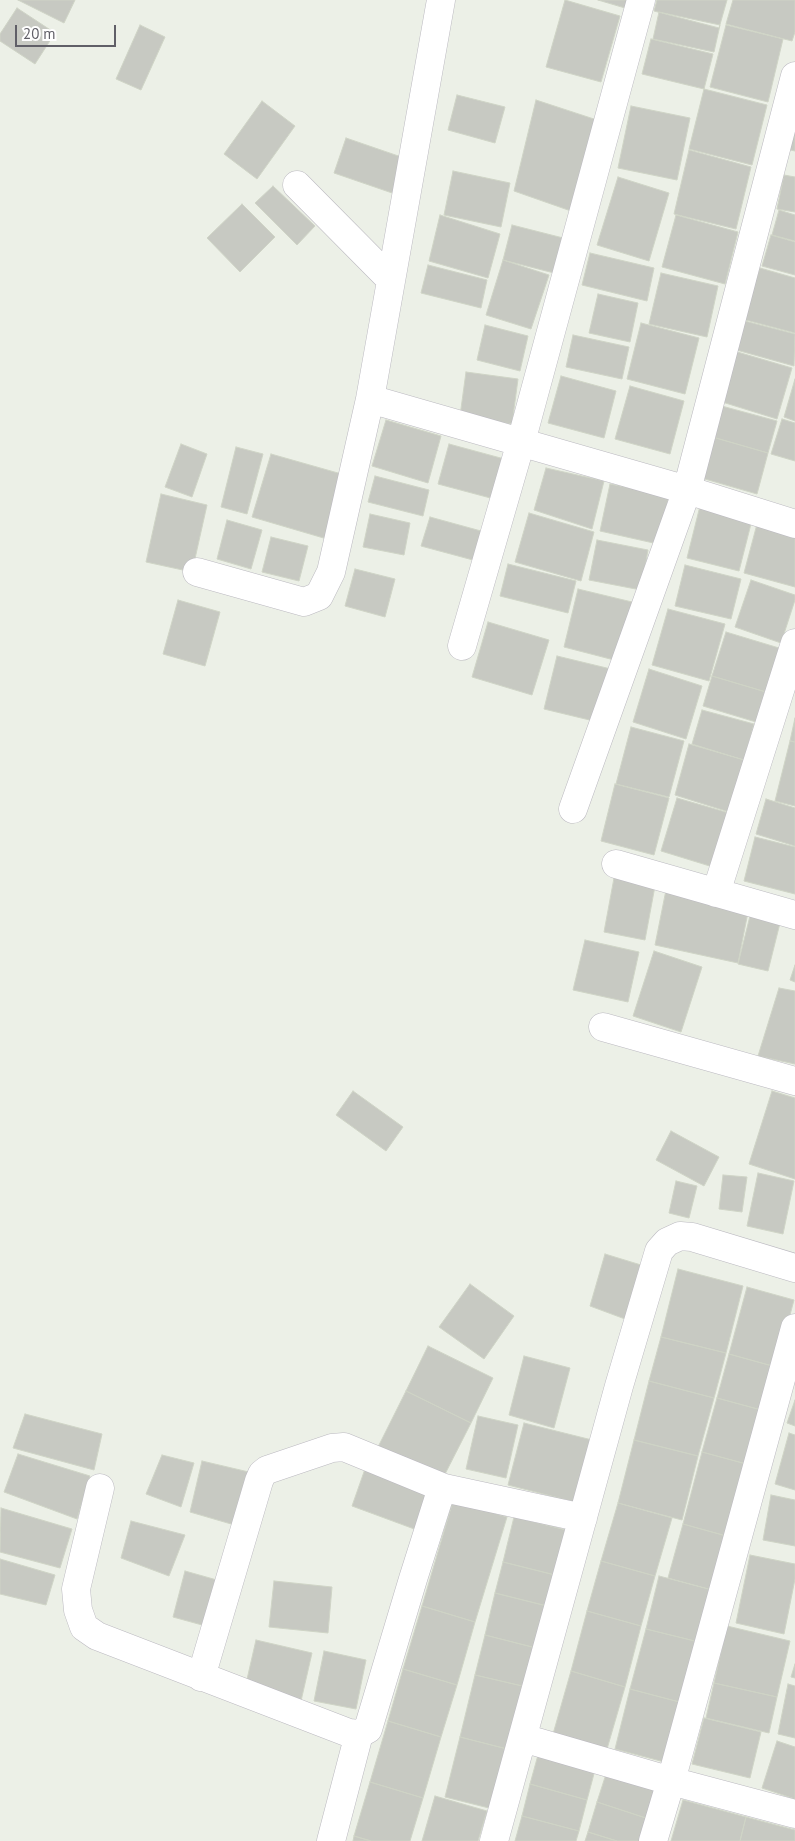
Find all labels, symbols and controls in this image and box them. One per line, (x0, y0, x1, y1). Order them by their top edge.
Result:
scale bar (18, 15, 119, 47)
text: 20 m (23, 24, 56, 43)

